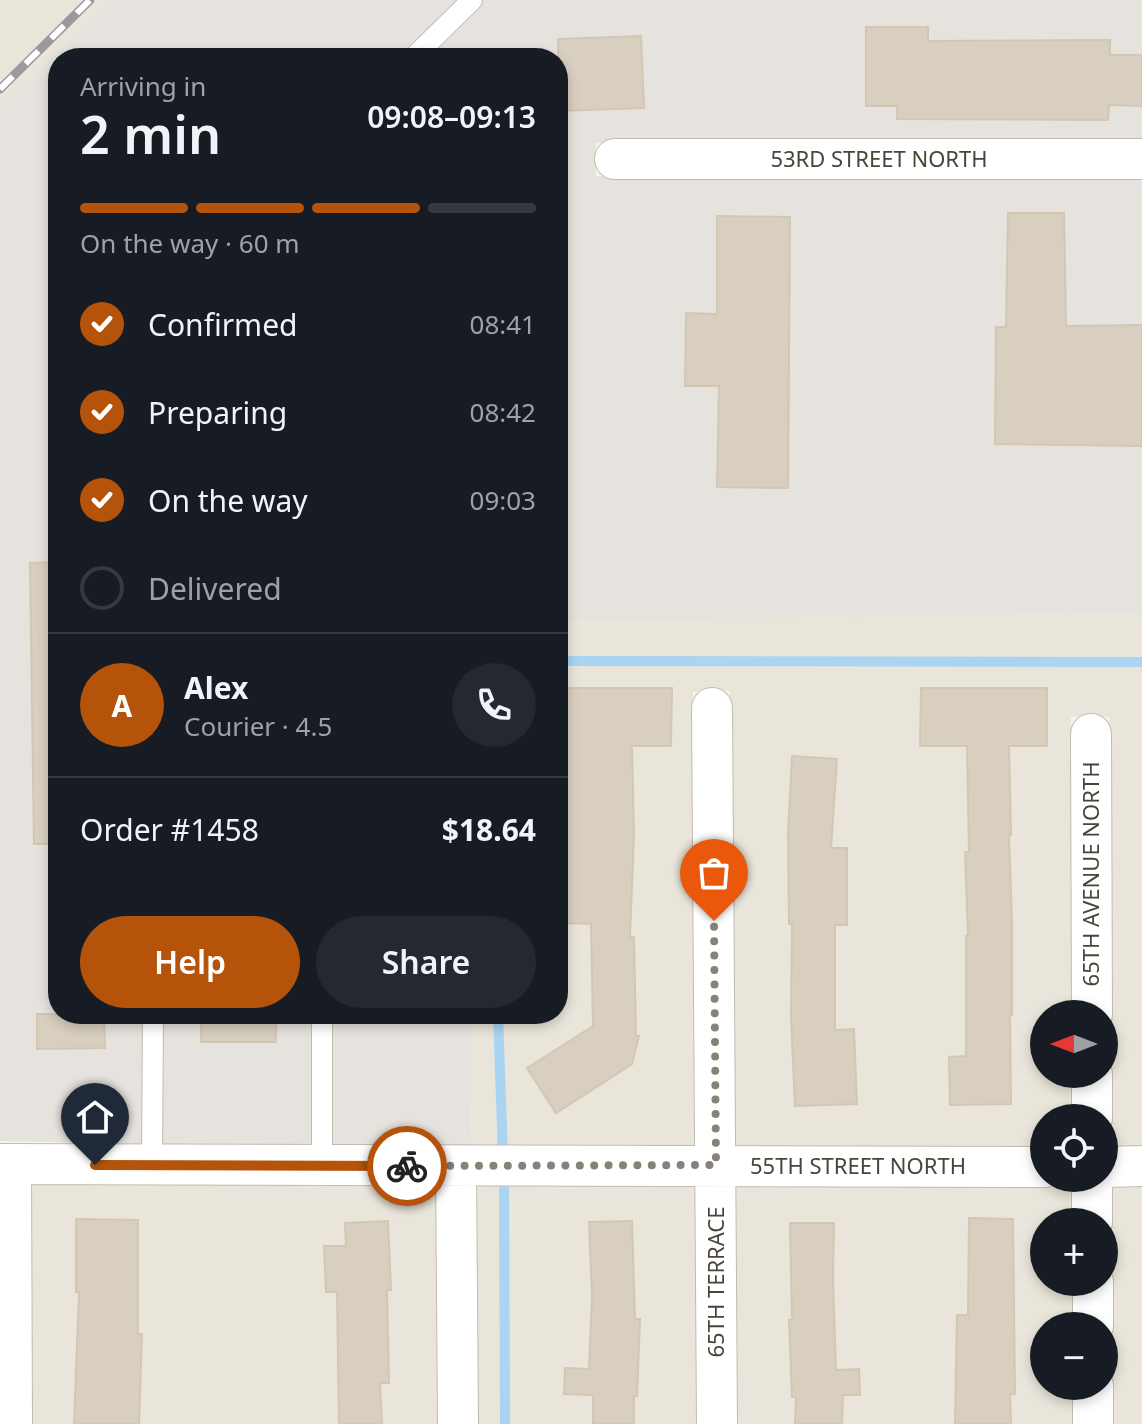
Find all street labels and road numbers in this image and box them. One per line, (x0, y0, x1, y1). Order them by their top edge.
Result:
street label: 53RD STREET NORTH (770, 143, 988, 173)
street label: 65TH AVENUE NORTH (1075, 762, 1105, 986)
street label: 55TH STREET NORTH (750, 1150, 966, 1180)
street label: 65TH TERRACE (700, 1206, 730, 1358)

